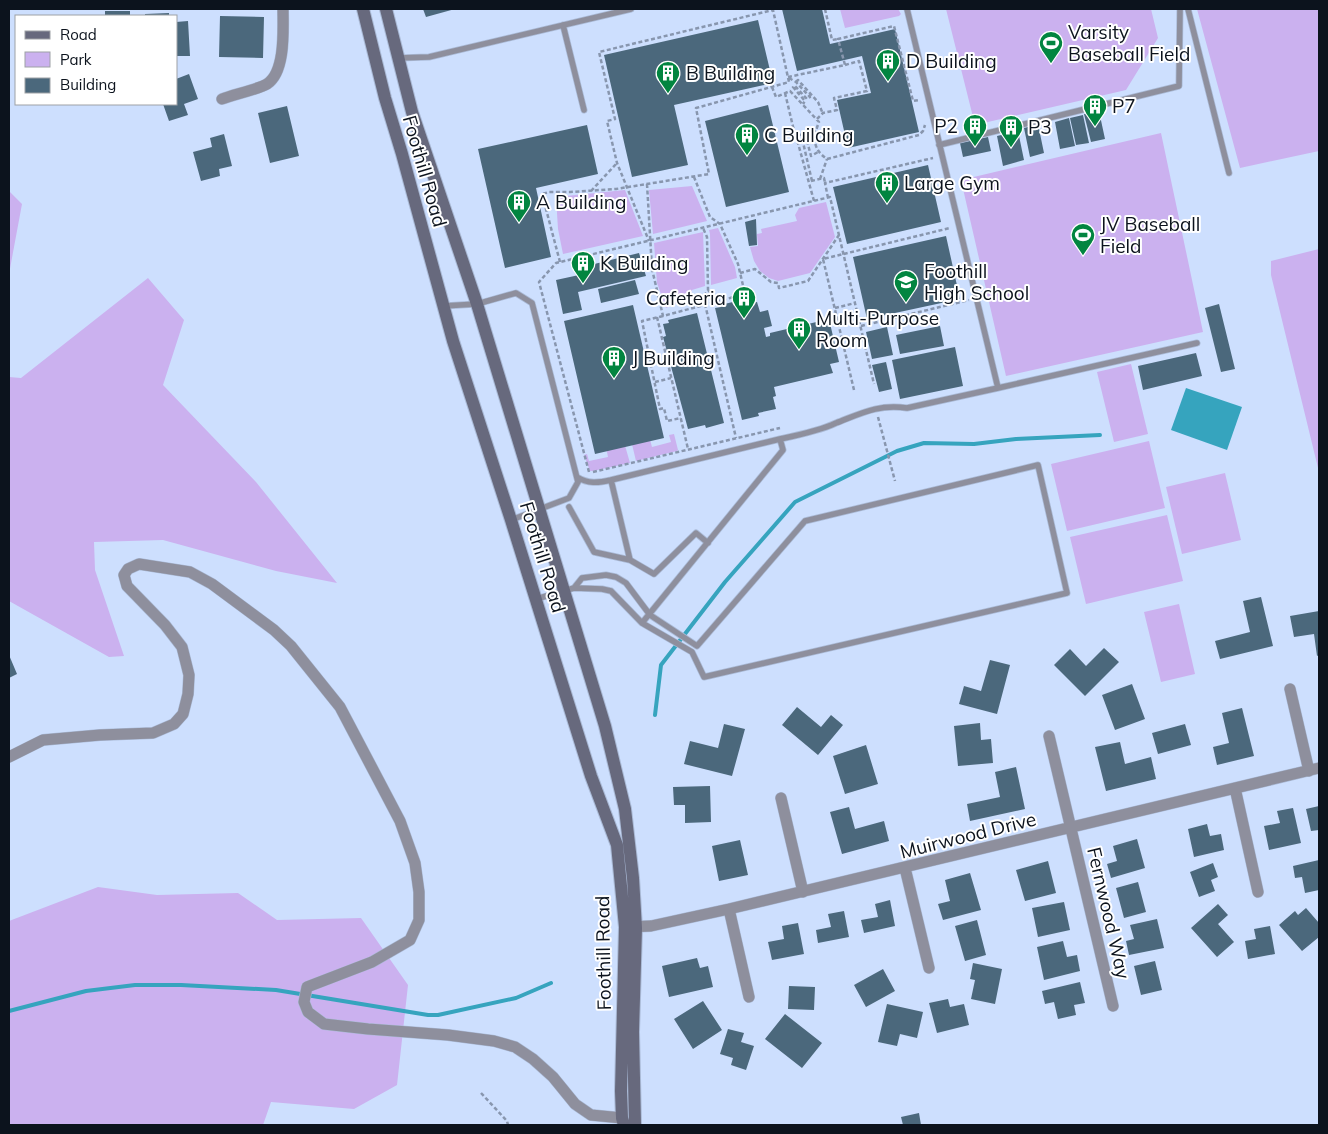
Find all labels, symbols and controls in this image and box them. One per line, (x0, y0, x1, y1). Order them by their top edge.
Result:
legend (15, 15, 178, 105)
place label: Varsity Baseball Field (1068, 20, 1190, 66)
text: Road (60, 25, 97, 44)
sports icon: Varsity Baseball Field (1038, 30, 1064, 64)
building icon: D Building (875, 48, 901, 82)
place label: D Building (906, 49, 997, 73)
text: Park (60, 50, 92, 69)
building icon: B Building (655, 60, 681, 94)
place label: B Building (686, 61, 775, 85)
text: Building (60, 75, 116, 94)
building icon: P7 (1082, 93, 1108, 127)
place label: P7 (1112, 94, 1136, 118)
street label: Foothill Road (398, 113, 452, 229)
building icon: P2 (962, 113, 988, 147)
place label: P2 (934, 114, 958, 138)
building icon: P3 (998, 114, 1024, 148)
place label: P3 (1028, 115, 1052, 139)
building icon: C Building (734, 122, 760, 156)
place label: C Building (764, 123, 853, 147)
building icon: Large Gym (874, 170, 900, 204)
place label: Large Gym (904, 171, 1000, 195)
building icon: A Building (506, 189, 532, 223)
place label: A Building (536, 190, 626, 214)
place label: JV Baseball Field (1100, 212, 1200, 258)
sports icon: JV Baseball Field (1070, 222, 1096, 256)
building icon: K Building (570, 250, 596, 284)
place label: K Building (600, 251, 688, 275)
place label: Foothill High School (924, 259, 1029, 305)
school or university icon: Foothill High School (893, 269, 919, 303)
building icon: Cafeteria (731, 285, 757, 319)
place label: Cafeteria (646, 286, 726, 310)
place label: Multi-Purpose Room (816, 306, 939, 352)
building icon: Multi-Purpose Room (786, 316, 812, 350)
building icon: J Building (601, 345, 627, 379)
place label: J Building (632, 346, 715, 370)
street label: Foothill Road (515, 499, 571, 615)
street label: Muirwood Drive (897, 806, 1039, 864)
street label: Fernwood Way (1082, 845, 1136, 981)
street label: Foothill Road (590, 895, 616, 1011)

